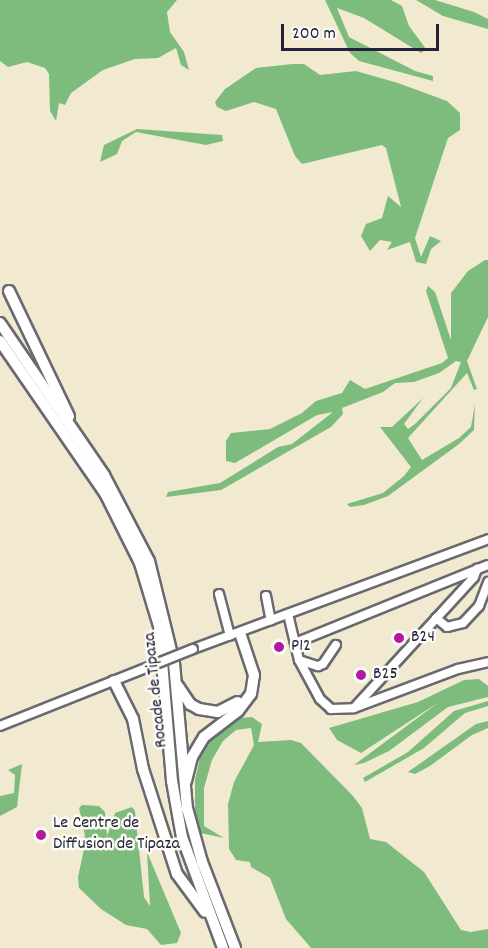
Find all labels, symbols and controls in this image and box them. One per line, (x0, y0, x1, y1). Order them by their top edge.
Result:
scale bar (284, 12, 442, 50)
text: 200 m (292, 22, 336, 47)
place label: B24 (411, 627, 435, 649)
street label: Rocade de Tipaza (140, 631, 174, 749)
marker: B24 (392, 631, 406, 645)
place label: P12 (291, 636, 311, 658)
marker: P12 (272, 640, 286, 654)
place label: B25 (373, 664, 398, 686)
marker: B25 (354, 668, 368, 682)
place label: Le Centre de Diffusion de Tipaza (53, 814, 180, 856)
marker: Le Centre de Diffusion de Tipaza (34, 828, 48, 842)

